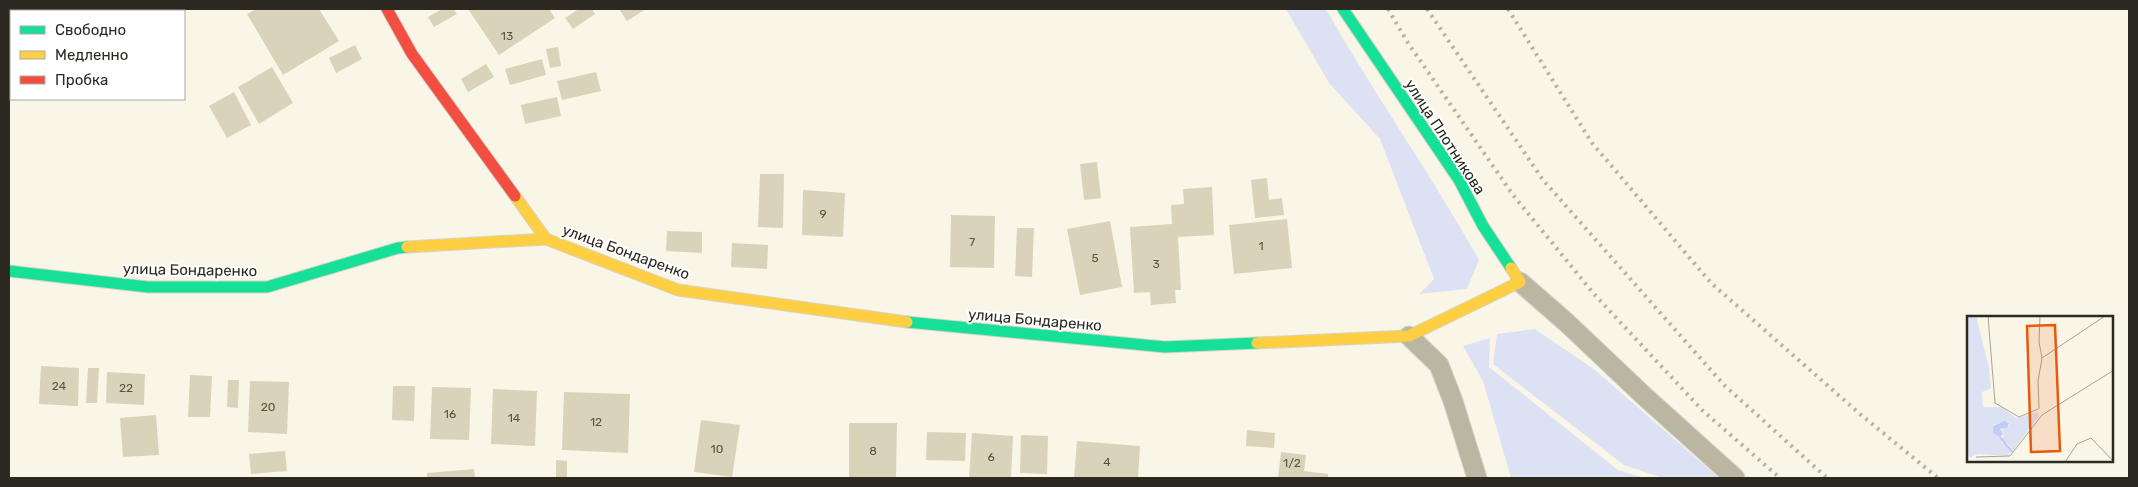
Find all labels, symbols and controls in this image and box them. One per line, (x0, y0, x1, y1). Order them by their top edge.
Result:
legend (10, 10, 185, 100)
text: Свободно (55, 21, 126, 39)
house number: 13 (501, 29, 513, 43)
text: Медленно (55, 46, 128, 64)
text: Пробка (55, 71, 108, 89)
street label: улица Плотникова (1401, 76, 1489, 198)
house number: 9 (819, 207, 827, 221)
street label: улица Бондаренко (560, 221, 692, 283)
house number: 7 (969, 235, 975, 249)
house number: 1 (1258, 239, 1264, 253)
house number: 5 (1091, 251, 1099, 265)
house number: 3 (1152, 257, 1160, 271)
street label: улица Бондаренко (123, 260, 257, 280)
street label: улица Бондаренко (967, 305, 1103, 335)
inset map (1967, 316, 2113, 462)
house number: 24 (52, 379, 67, 393)
house number: 22 (119, 381, 133, 395)
house number: 20 (261, 400, 275, 414)
house number: 16 (444, 407, 456, 421)
house number: 14 (508, 411, 521, 425)
house number: 12 (590, 415, 602, 429)
house number: 10 (711, 442, 723, 456)
house number: 8 (869, 444, 877, 458)
house number: 6 (987, 450, 995, 464)
house number: 4 (1103, 455, 1111, 469)
house number: 1/2 (1283, 456, 1301, 470)

